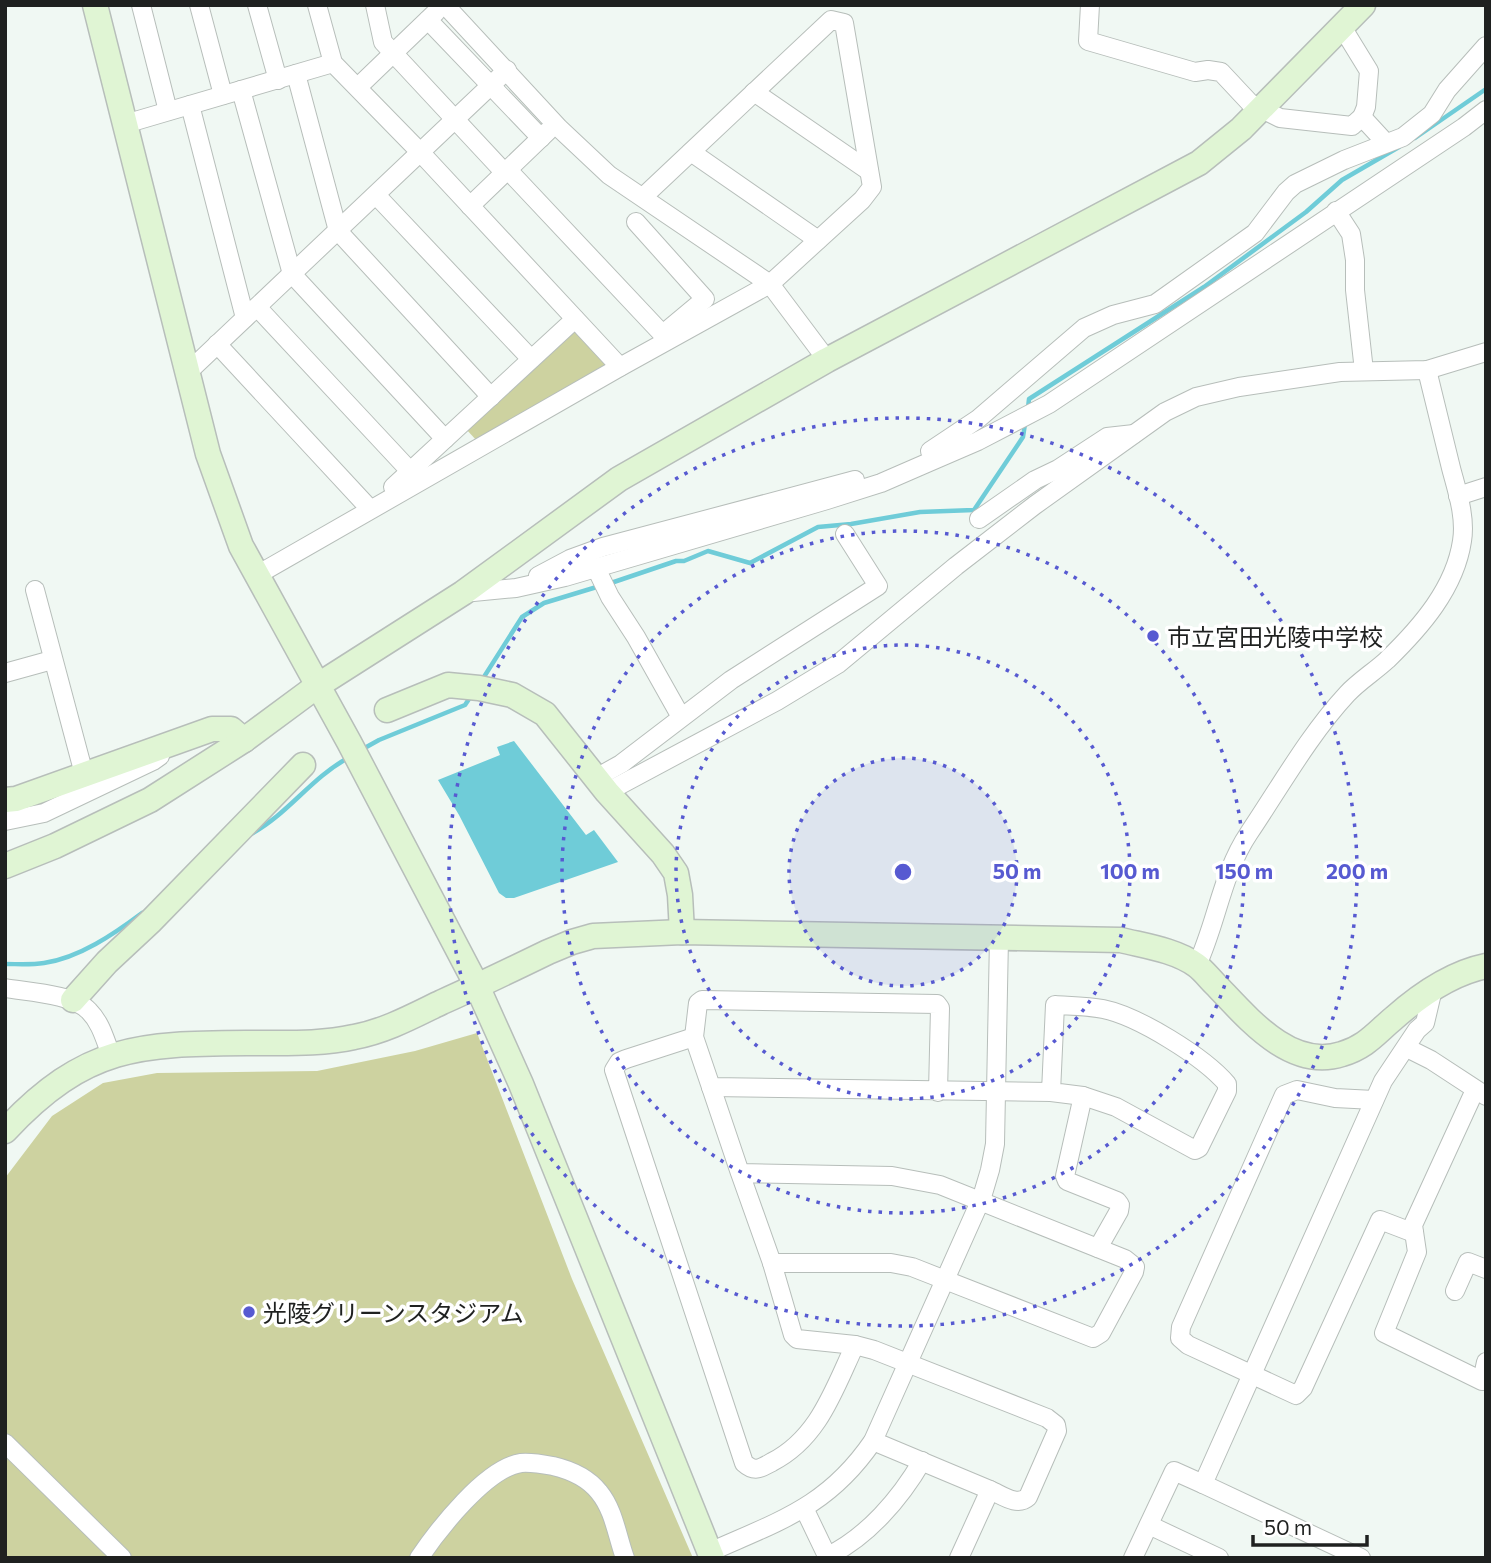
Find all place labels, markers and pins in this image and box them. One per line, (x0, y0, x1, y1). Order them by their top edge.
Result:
place label: 市立宮田光陵中学校 (1167, 622, 1383, 651)
marker: 市立宮田光陵中学校 (1145, 628, 1161, 644)
centre of rings (891, 860, 915, 884)
place label: 光陵グリーンスタジアム (263, 1298, 524, 1327)
marker: 光陵グリーンスタジアム (241, 1304, 257, 1320)

